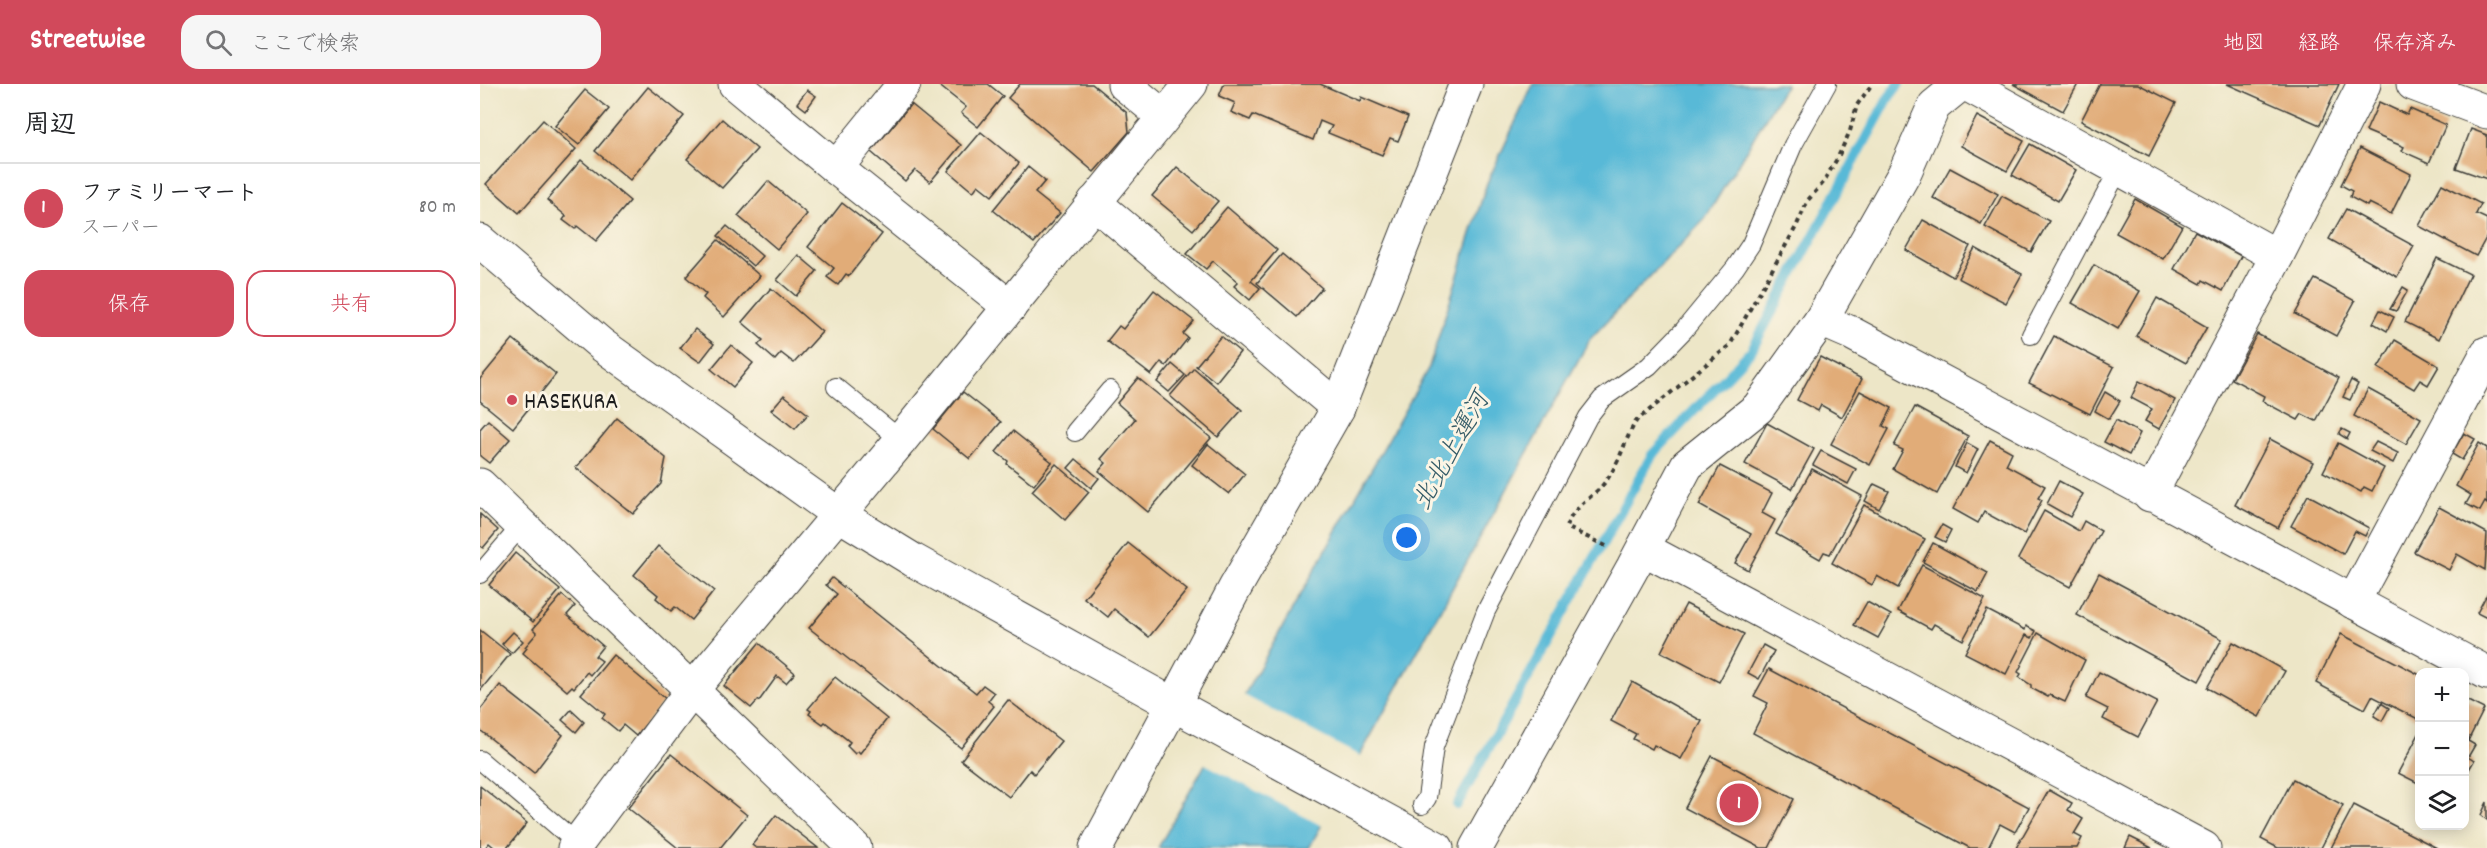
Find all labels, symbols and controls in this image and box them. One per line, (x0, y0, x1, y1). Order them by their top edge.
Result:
search box (181, 15, 601, 69)
text: Streetwise (30, 22, 145, 62)
icon: search (202, 26, 235, 59)
text: ここで検索 (250, 30, 360, 61)
text: 地図 (2223, 30, 2265, 60)
text: 経路 (2298, 30, 2340, 60)
text: 保存済み (2373, 30, 2457, 60)
text: 周辺 (24, 108, 76, 145)
text: ファミリーマート (81, 179, 258, 210)
text: 1 (41, 194, 46, 222)
text: 80 m (419, 194, 456, 222)
text: スーパー (81, 215, 160, 243)
button: 保存 (24, 270, 234, 337)
button: 共有 (246, 270, 456, 337)
water label: 北北上運河 (1405, 382, 1503, 518)
place label: HASEKURA (524, 386, 618, 420)
marker: HASEKURA (505, 393, 519, 407)
your location (1392, 523, 1421, 552)
map controls (2415, 668, 2469, 830)
button: + (2415, 668, 2469, 722)
button: − (2415, 722, 2469, 776)
button: layers (2415, 776, 2469, 830)
pin: 1 (1720, 780, 1758, 826)

